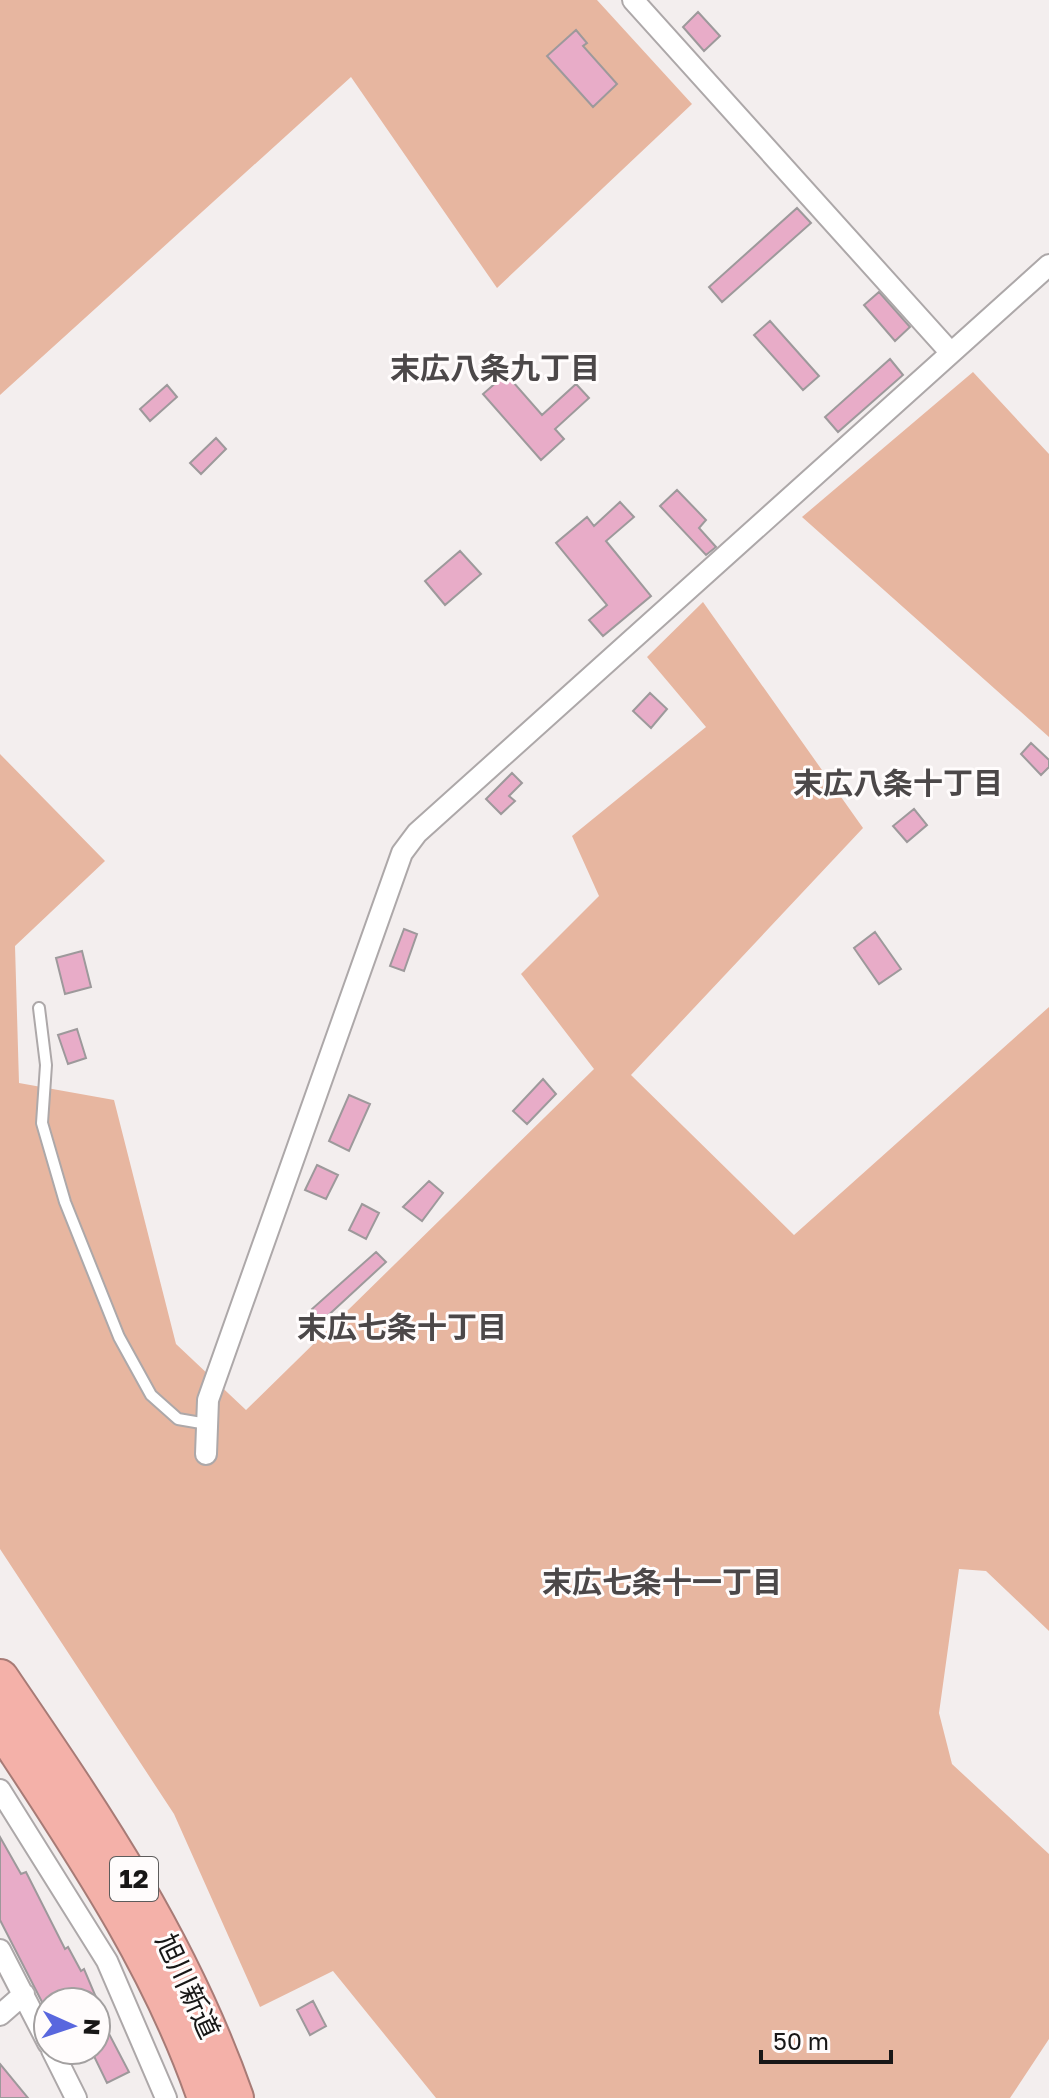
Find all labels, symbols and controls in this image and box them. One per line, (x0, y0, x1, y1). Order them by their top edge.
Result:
district label: 末広八条九丁目 (390, 350, 600, 386)
district label: 末広八条十丁目 (793, 765, 1003, 801)
district label: 末広七条十丁目 (297, 1309, 507, 1345)
district label: 末広七条十一丁目 (542, 1564, 782, 1600)
road number: 12 (110, 1857, 158, 1901)
street label: 旭川新道 (150, 1928, 227, 2044)
north arrow (32, 1986, 112, 2066)
scale bar (761, 2014, 891, 2064)
text: N (79, 2018, 106, 2036)
text: 50 m (773, 2026, 829, 2055)

